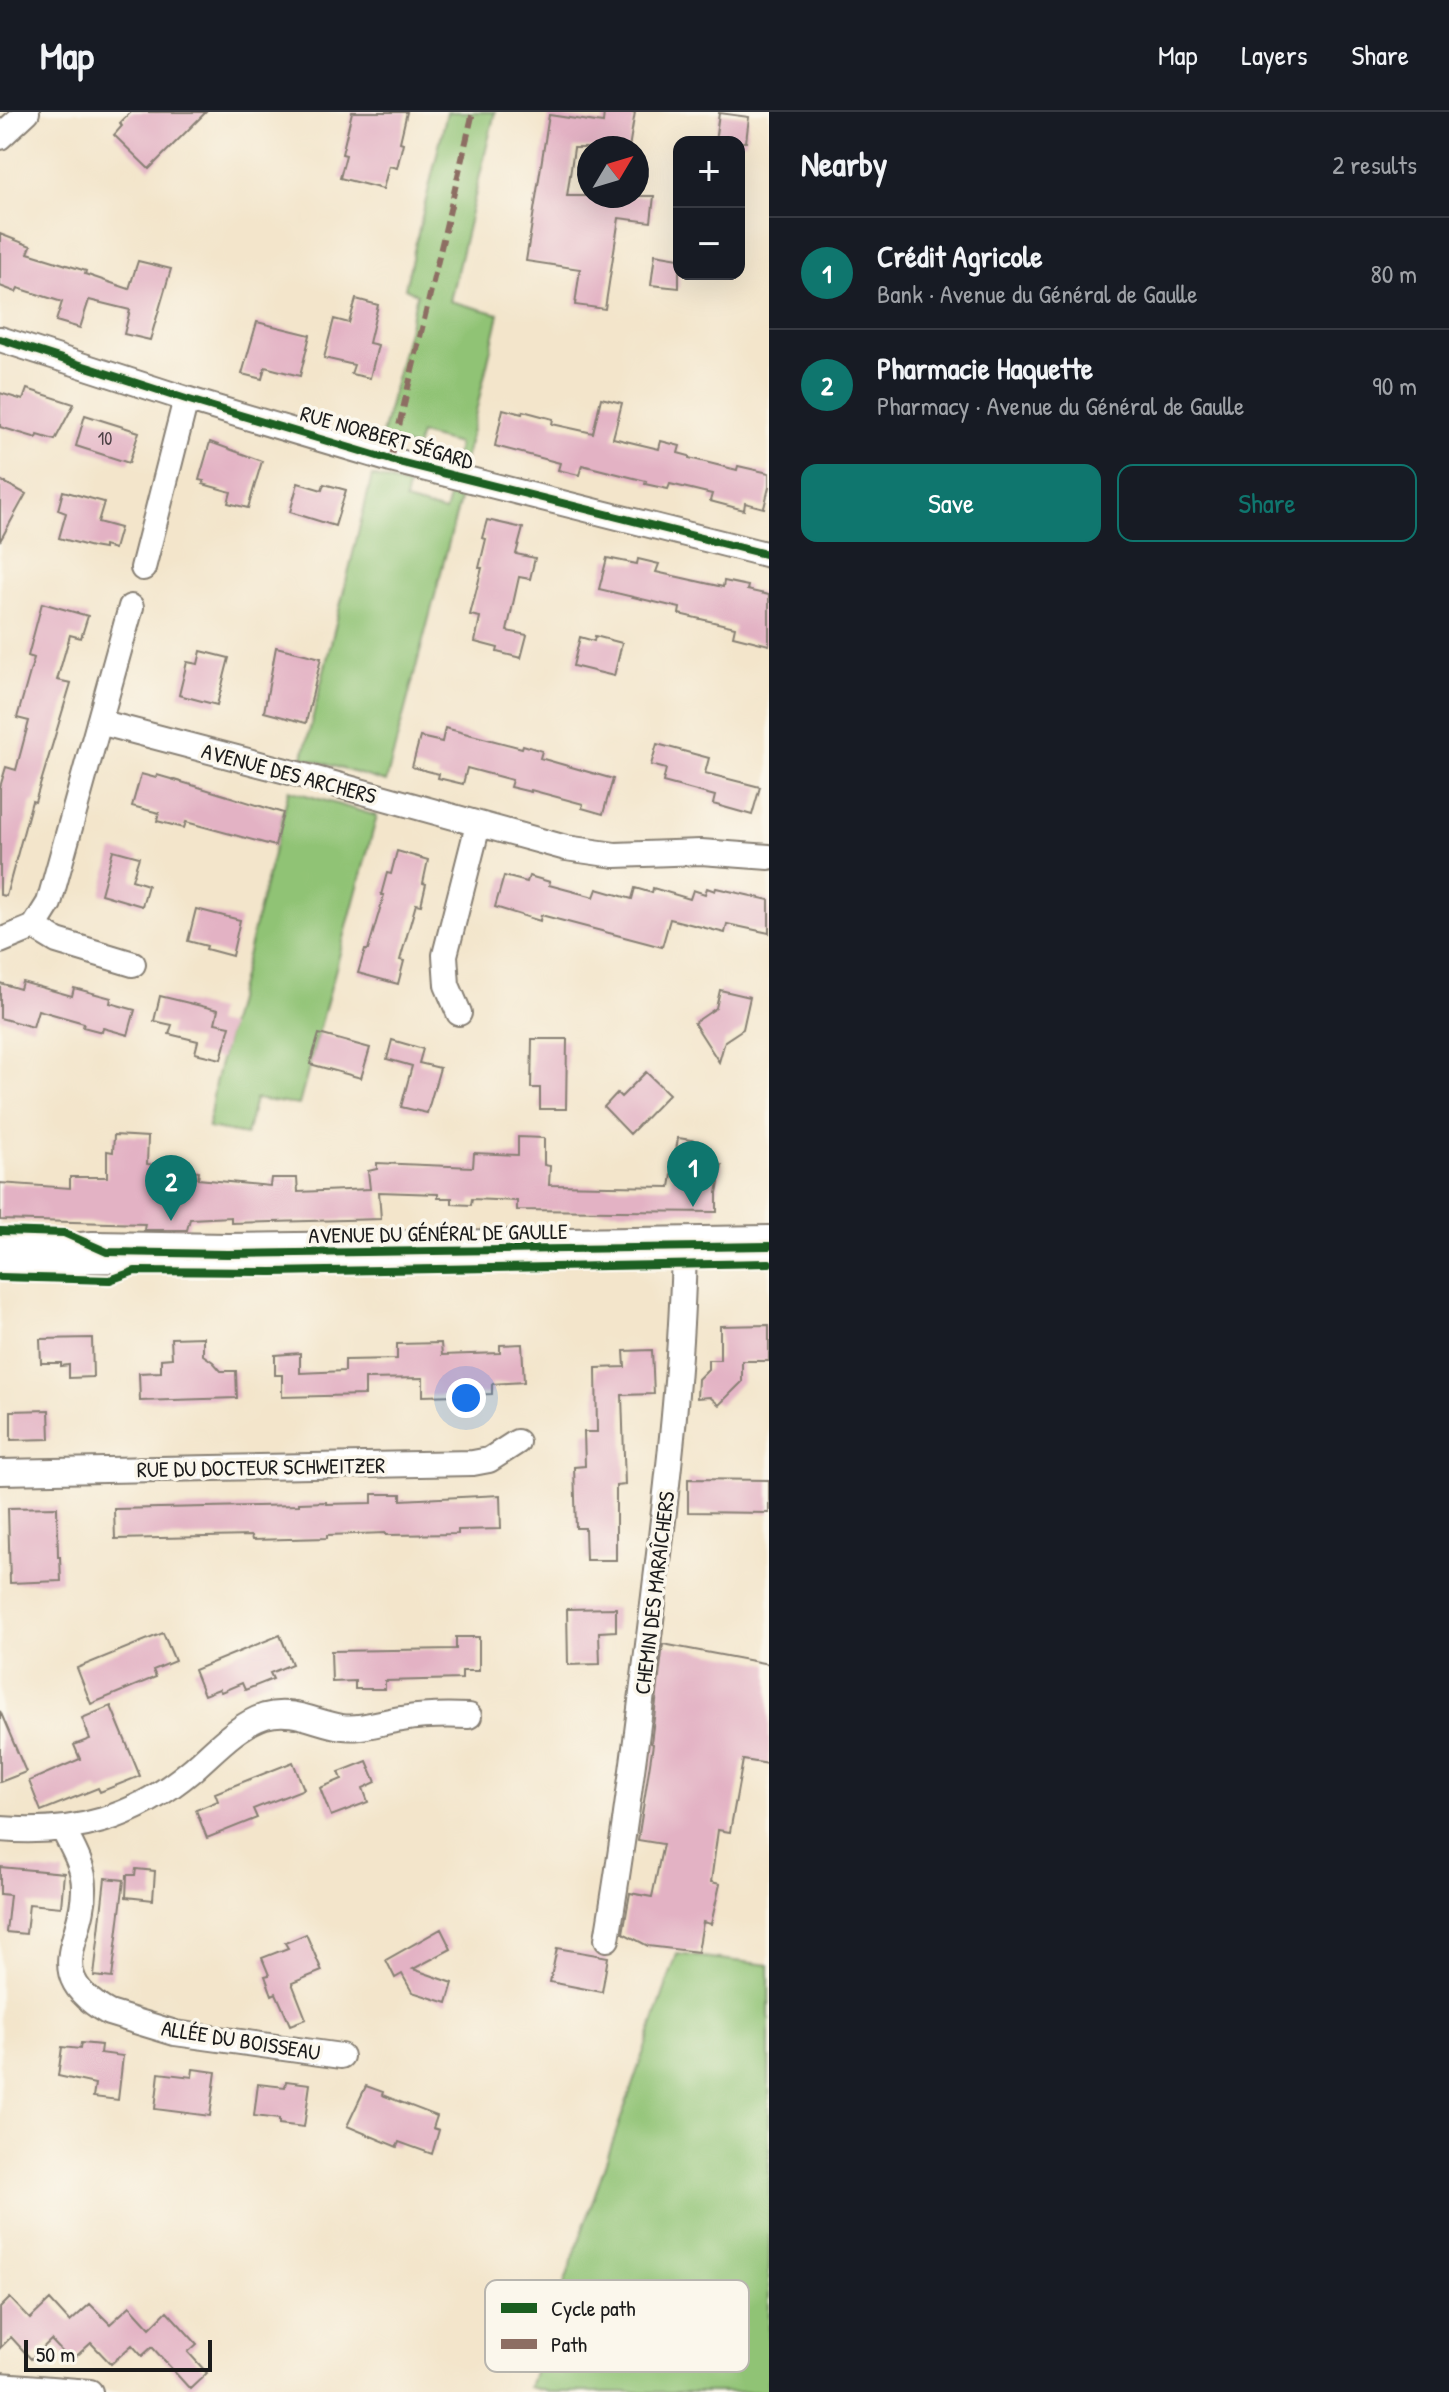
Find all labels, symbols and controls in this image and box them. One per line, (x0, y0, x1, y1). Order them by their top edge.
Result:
text: Map (40, 29, 94, 81)
text: Map (1158, 36, 1198, 74)
text: Layers (1242, 36, 1307, 74)
text: Share (1351, 36, 1409, 74)
north arrow (577, 136, 649, 208)
map controls (673, 136, 745, 280)
button: + (673, 136, 745, 208)
text: Nearby (801, 141, 887, 187)
text: 2 results (1332, 147, 1417, 182)
button: − (673, 208, 745, 280)
text: Crédit Agricole (877, 236, 1042, 276)
text: 1 (822, 256, 832, 291)
text: 80 m (1370, 256, 1417, 291)
text: Bank · Avenue du Général de Gaulle (877, 276, 1198, 311)
text: Pharmacie Haquette (877, 348, 1093, 388)
text: 2 (821, 368, 833, 403)
text: 90 m (1372, 368, 1417, 403)
text: Pharmacy · Avenue du Général de Gaulle (877, 388, 1244, 423)
street label: RUE NORBERT SÉGARD (297, 398, 477, 476)
house number: 10 (98, 426, 112, 451)
button: Save (801, 464, 1101, 542)
button: Share (1117, 464, 1417, 542)
street label: AVENUE DES ARCHERS (198, 735, 380, 811)
pin: 1 (667, 1141, 719, 1207)
pin: 2 (145, 1155, 197, 1221)
street label: AVENUE DU GÉNÉRAL DE GAULLE (308, 1216, 568, 1250)
your location (446, 1378, 486, 1418)
street label: RUE DU DOCTEUR SCHWEITZER (137, 1450, 385, 1484)
street label: CHEMIN DES MARAÎCHERS (627, 1490, 681, 1696)
street label: ALLÉE DU BOISSEAU (159, 2013, 323, 2067)
legend (485, 2280, 749, 2372)
text: Cycle path (551, 2293, 635, 2323)
text: Path (551, 2329, 587, 2359)
scale bar (24, 2336, 212, 2372)
text: 50 m (36, 2339, 75, 2369)

